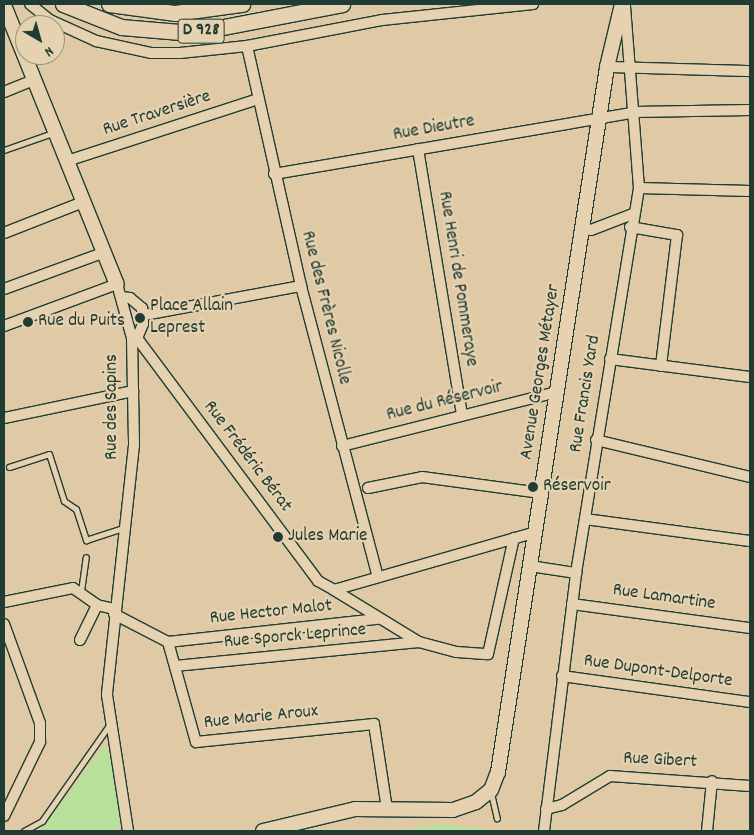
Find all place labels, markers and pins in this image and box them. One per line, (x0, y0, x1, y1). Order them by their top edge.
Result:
place label: Place Allain Leprest (150, 296, 233, 340)
place label: Rue du Puits (38, 311, 125, 333)
marker: Place Allain Leprest (134, 312, 146, 324)
marker: Rue du Puits (22, 316, 34, 328)
place label: Réservoir (543, 476, 611, 498)
marker: Réservoir (527, 481, 539, 493)
place label: Jules Marie (288, 526, 367, 548)
marker: Jules Marie (272, 531, 284, 543)

